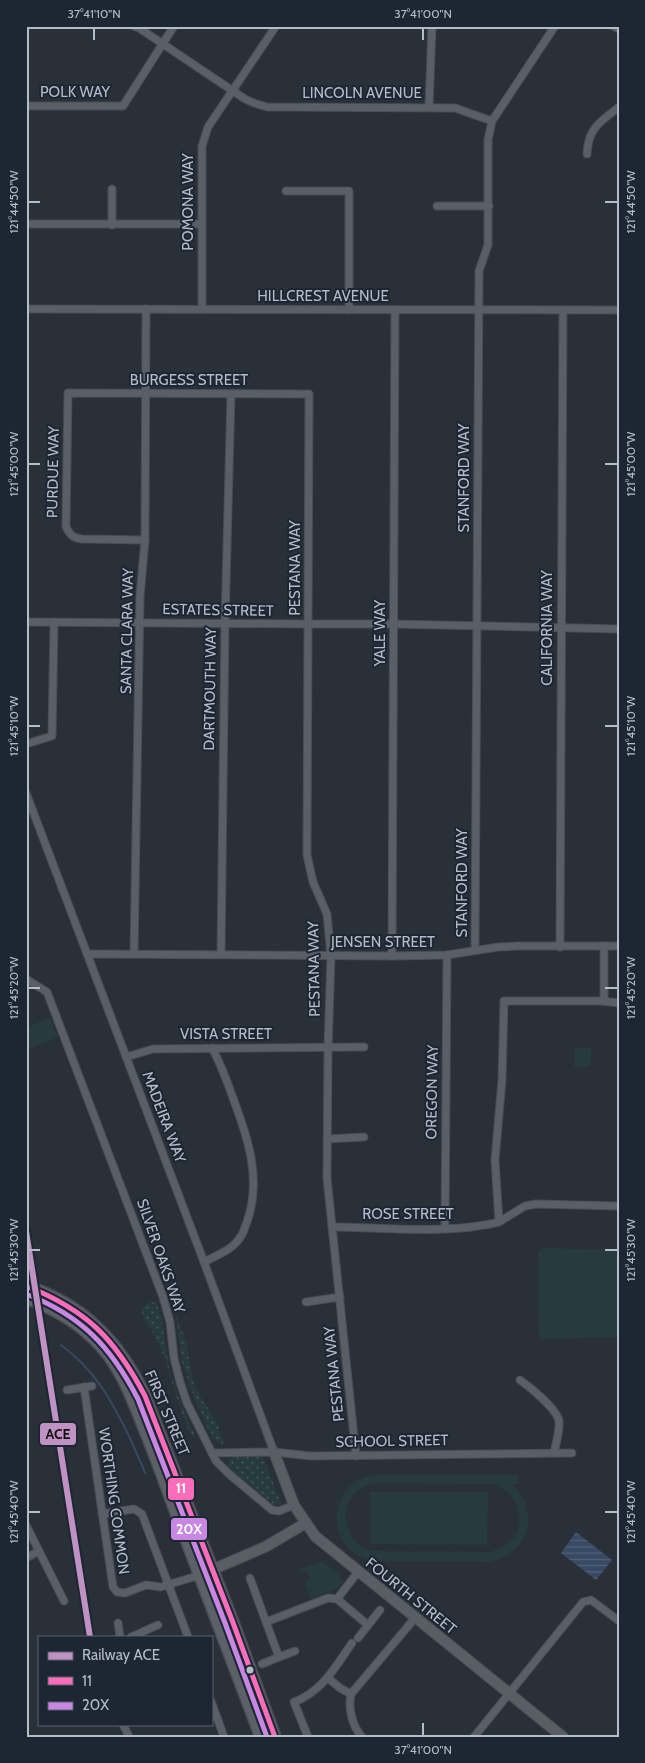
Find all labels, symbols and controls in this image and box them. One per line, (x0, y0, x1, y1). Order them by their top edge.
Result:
text: 37°41'10"N (67, 6, 121, 21)
text: 37°41'00"N (394, 6, 452, 21)
street label: POLK WAY (40, 83, 110, 101)
street label: LINCOLN AVENUE (302, 84, 422, 102)
street label: POMONA WAY (179, 153, 197, 251)
text: 121°44'50"W (6, 170, 21, 234)
text: 121°44'50"W (623, 170, 638, 234)
street label: HILLCREST AVENUE (257, 287, 389, 305)
street label: BURGESS STREET (130, 371, 248, 389)
street label: STANFORD WAY (455, 423, 473, 532)
street label: PURDUE WAY (43, 425, 63, 518)
text: 121°45'00"W (6, 431, 21, 496)
text: 121°45'00"W (623, 431, 638, 496)
street label: PESTANA WAY (286, 520, 304, 616)
street label: SANTA CLARA WAY (117, 567, 137, 694)
street label: CALIFORNIA WAY (538, 570, 556, 686)
street label: YALE WAY (371, 599, 389, 667)
street label: ESTATES STREET (162, 600, 274, 620)
street label: DARTMOUTH WAY (200, 627, 220, 751)
text: 121°45'10"W (6, 695, 21, 756)
text: 121°45'10"W (623, 695, 638, 756)
street label: STANFORD WAY (453, 828, 471, 937)
street label: PESTANA WAY (304, 921, 324, 1017)
street label: JENSEN STREET (330, 933, 435, 951)
text: 121°45'20"W (6, 956, 21, 1019)
text: 121°45'20"W (623, 956, 638, 1019)
street label: VISTA STREET (180, 1025, 272, 1043)
street label: OREGON WAY (422, 1044, 442, 1140)
street label: MADEIRA WAY (138, 1069, 190, 1166)
street label: SILVER OAKS WAY (133, 1196, 189, 1316)
street label: ROSE STREET (362, 1205, 454, 1223)
text: 121°45'30"W (6, 1218, 21, 1281)
text: 121°45'30"W (623, 1218, 638, 1281)
street label: PESTANA WAY (320, 1325, 348, 1423)
street label: FIRST STREET (141, 1367, 193, 1459)
line badge: ACE (39, 1422, 77, 1446)
text: ACE (45, 1425, 71, 1443)
street label: WORTHING COMMON (95, 1427, 133, 1575)
street label: SCHOOL STREET (335, 1431, 449, 1451)
line badge: 11 (167, 1477, 195, 1501)
text: 11 (176, 1479, 186, 1497)
text: 121°45'40"W (6, 1480, 21, 1544)
text: 121°45'40"W (623, 1480, 638, 1544)
line badge: 20X (170, 1517, 208, 1541)
text: 20X (176, 1520, 202, 1538)
street label: FOURTH STREET (362, 1554, 460, 1638)
legend (38, 1636, 212, 1726)
text: Railway ACE (82, 1646, 160, 1664)
unlabelled marker (245, 1665, 255, 1675)
text: 11 (82, 1672, 92, 1690)
text: 20X (82, 1696, 109, 1714)
text: 37°41'00"N (394, 1742, 452, 1757)

